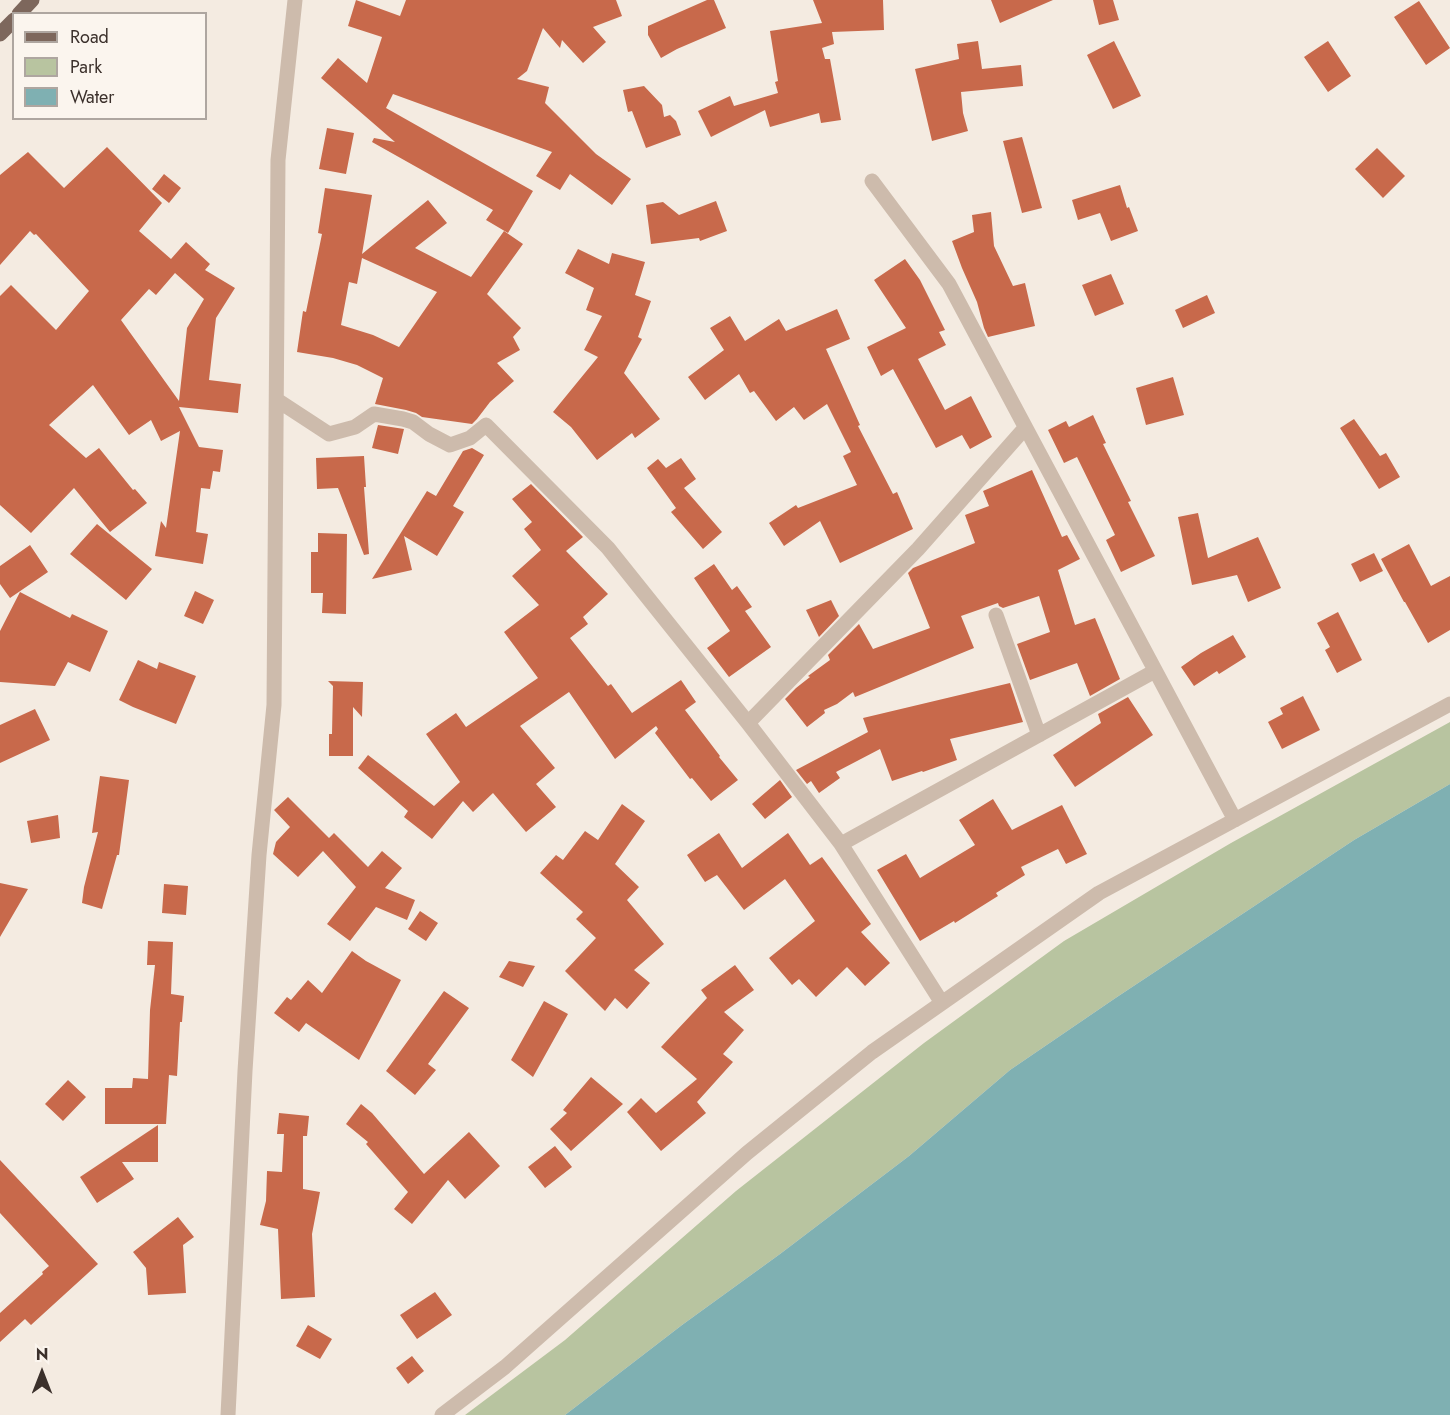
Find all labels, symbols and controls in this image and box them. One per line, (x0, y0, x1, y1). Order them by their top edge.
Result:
legend (12, 12, 207, 120)
text: Road (70, 24, 109, 50)
text: Park (70, 54, 102, 80)
text: Water (70, 84, 114, 110)
north arrow (12, 1343, 72, 1403)
text: N (36, 1343, 48, 1366)

